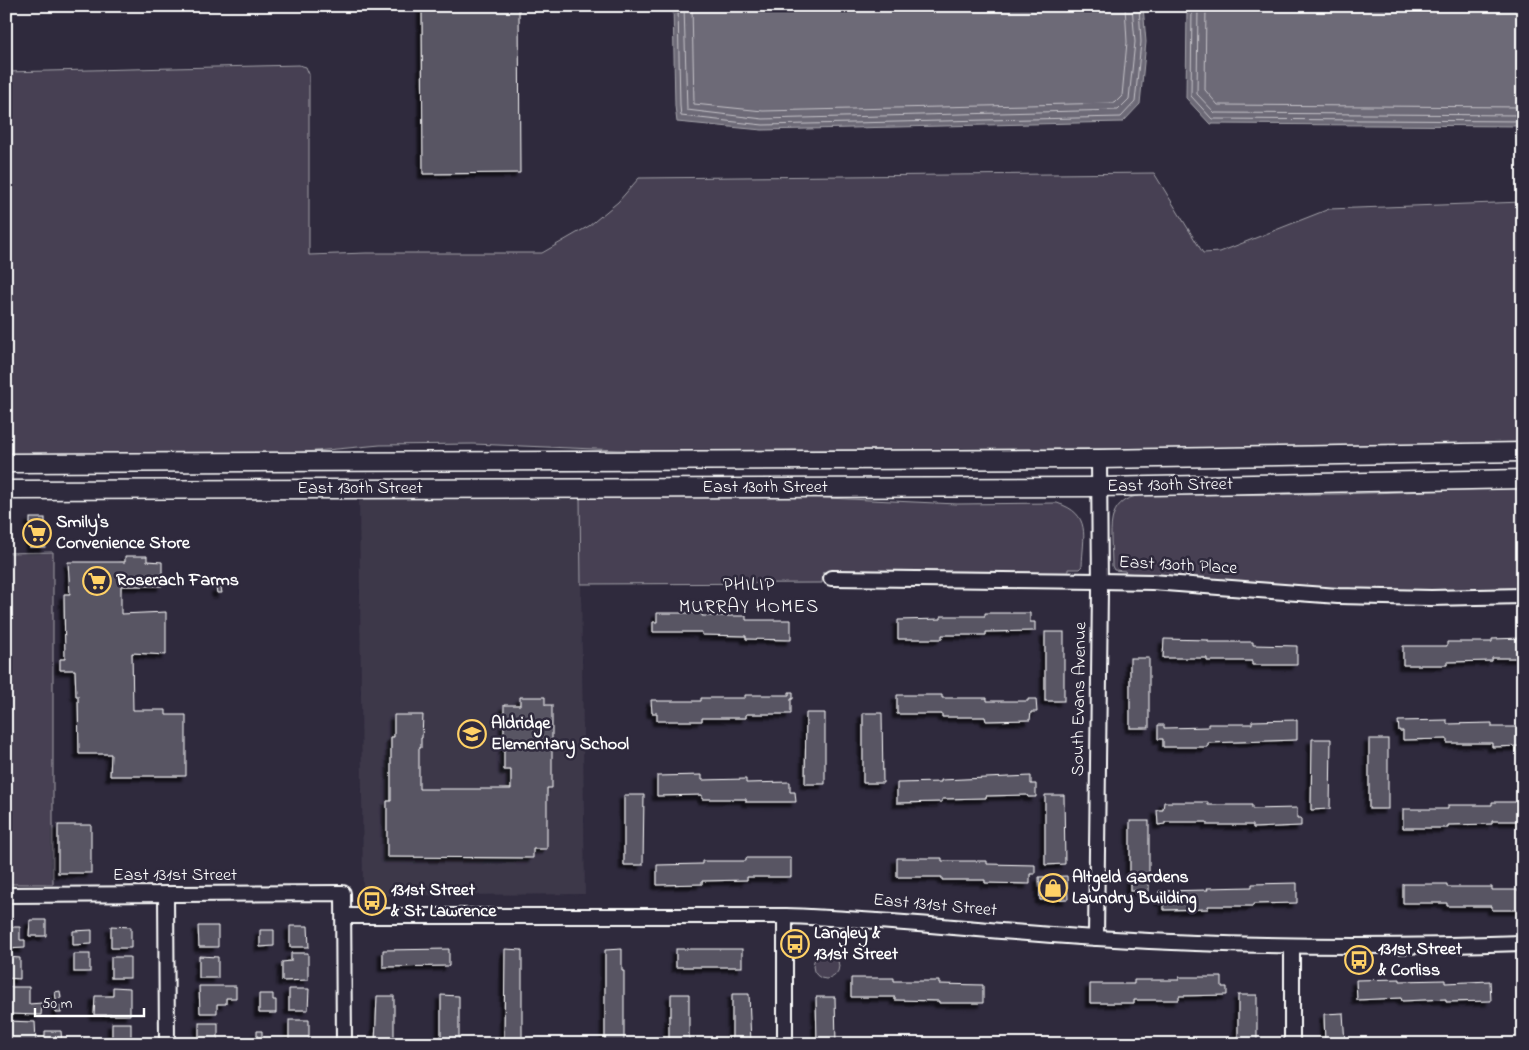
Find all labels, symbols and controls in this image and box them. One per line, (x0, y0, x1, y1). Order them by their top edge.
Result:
street label: East 130th Street (1107, 472, 1233, 500)
street label: East 130th Street (702, 475, 828, 501)
street label: East 130th Street (297, 476, 423, 502)
place label: Smily's Convenience Store (56, 510, 191, 557)
supermarket icon: Smily's Convenience Store (22, 518, 52, 548)
street label: East 130th Place (1118, 550, 1239, 582)
supermarket icon: Roserach Farms (82, 566, 112, 596)
place label: Roserach Farms (116, 568, 239, 594)
district label: PHILIP MURRAY HOMES (679, 572, 819, 621)
street label: South Evans Avenue (1066, 621, 1094, 776)
place label: Aldridge Elementary School (491, 711, 629, 759)
school or university icon: Aldridge Elementary School (457, 719, 487, 749)
street label: East 131st Street (113, 863, 237, 889)
place label: Altgeld Gardens Laundry Building (1072, 865, 1197, 913)
shop icon: Altgeld Gardens Laundry Building (1038, 873, 1068, 903)
place label: 131st Street & St. Lawrence (390, 878, 497, 925)
bus stop icon: 131st Street & St. Lawrence (357, 886, 387, 916)
street label: East 131st Street (872, 888, 998, 924)
place label: Langley & 131st Street (814, 921, 899, 968)
bus stop icon: Langley & 131st Street (780, 929, 810, 959)
place label: 131st Street & Corliss (1377, 937, 1463, 984)
bus stop icon: 131st Street & Corliss (1344, 945, 1374, 975)
scale bar (35, 985, 144, 1017)
text: 50 m (42, 993, 73, 1015)

